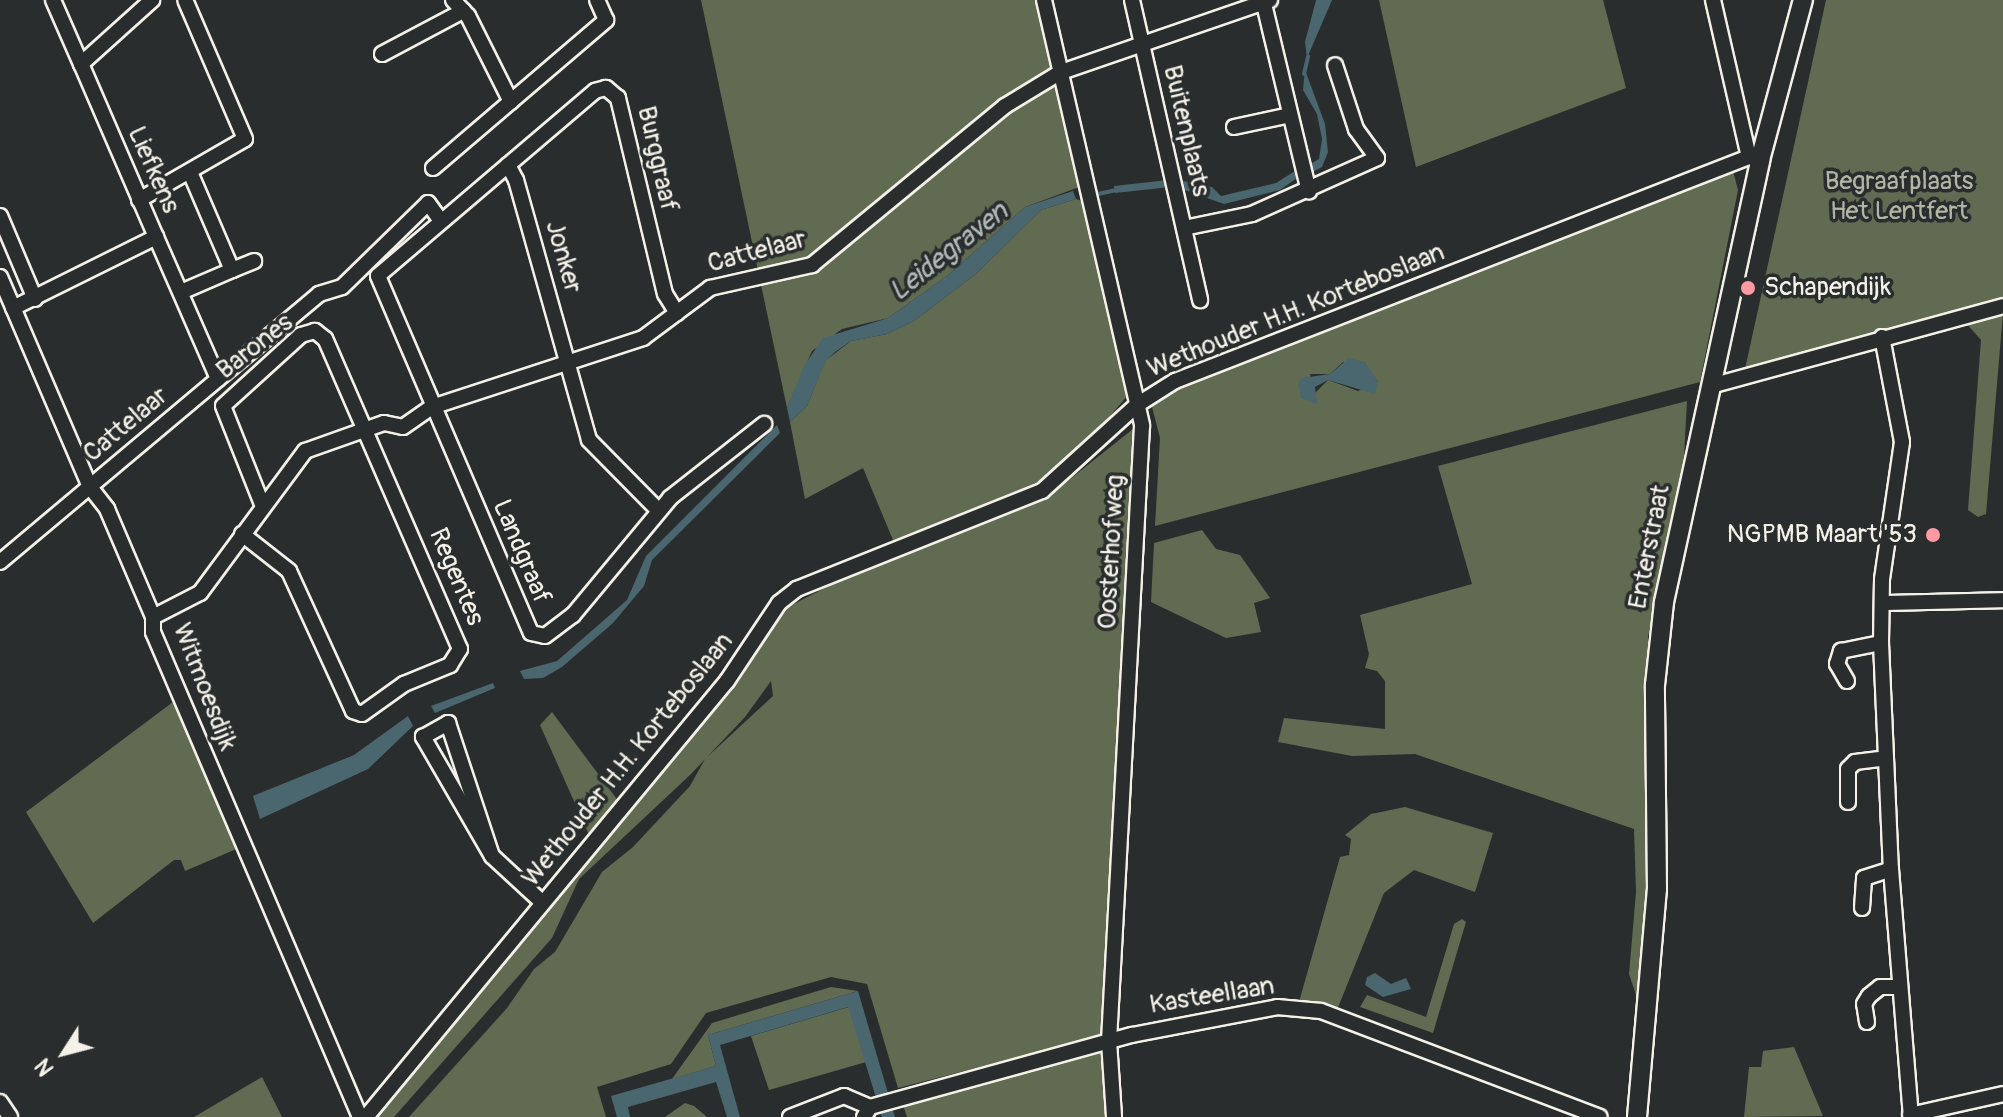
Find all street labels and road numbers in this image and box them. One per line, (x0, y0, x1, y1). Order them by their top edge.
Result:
street label: Buitenplaats (1156, 62, 1216, 200)
street label: Burggraaf (630, 103, 684, 215)
street label: Liefkens (120, 122, 186, 218)
street label: Jonker (538, 217, 588, 297)
street label: Cattelaar (704, 224, 810, 280)
street label: Wethouder H.H. Korteboslaan (1143, 237, 1449, 385)
street label: Barones (211, 307, 299, 387)
street label: Cattelaar (77, 381, 175, 469)
street label: Oosterhofweg (1092, 474, 1132, 630)
street label: Enterstraat (1623, 482, 1677, 612)
street label: Landgraaf (485, 495, 557, 609)
street label: Regentes (422, 524, 490, 630)
street label: Witmoesdijk (165, 619, 243, 755)
street label: Wethouder H.H. Korteboslaan (516, 627, 740, 893)
street label: Kasteellaan (1147, 971, 1277, 1021)

